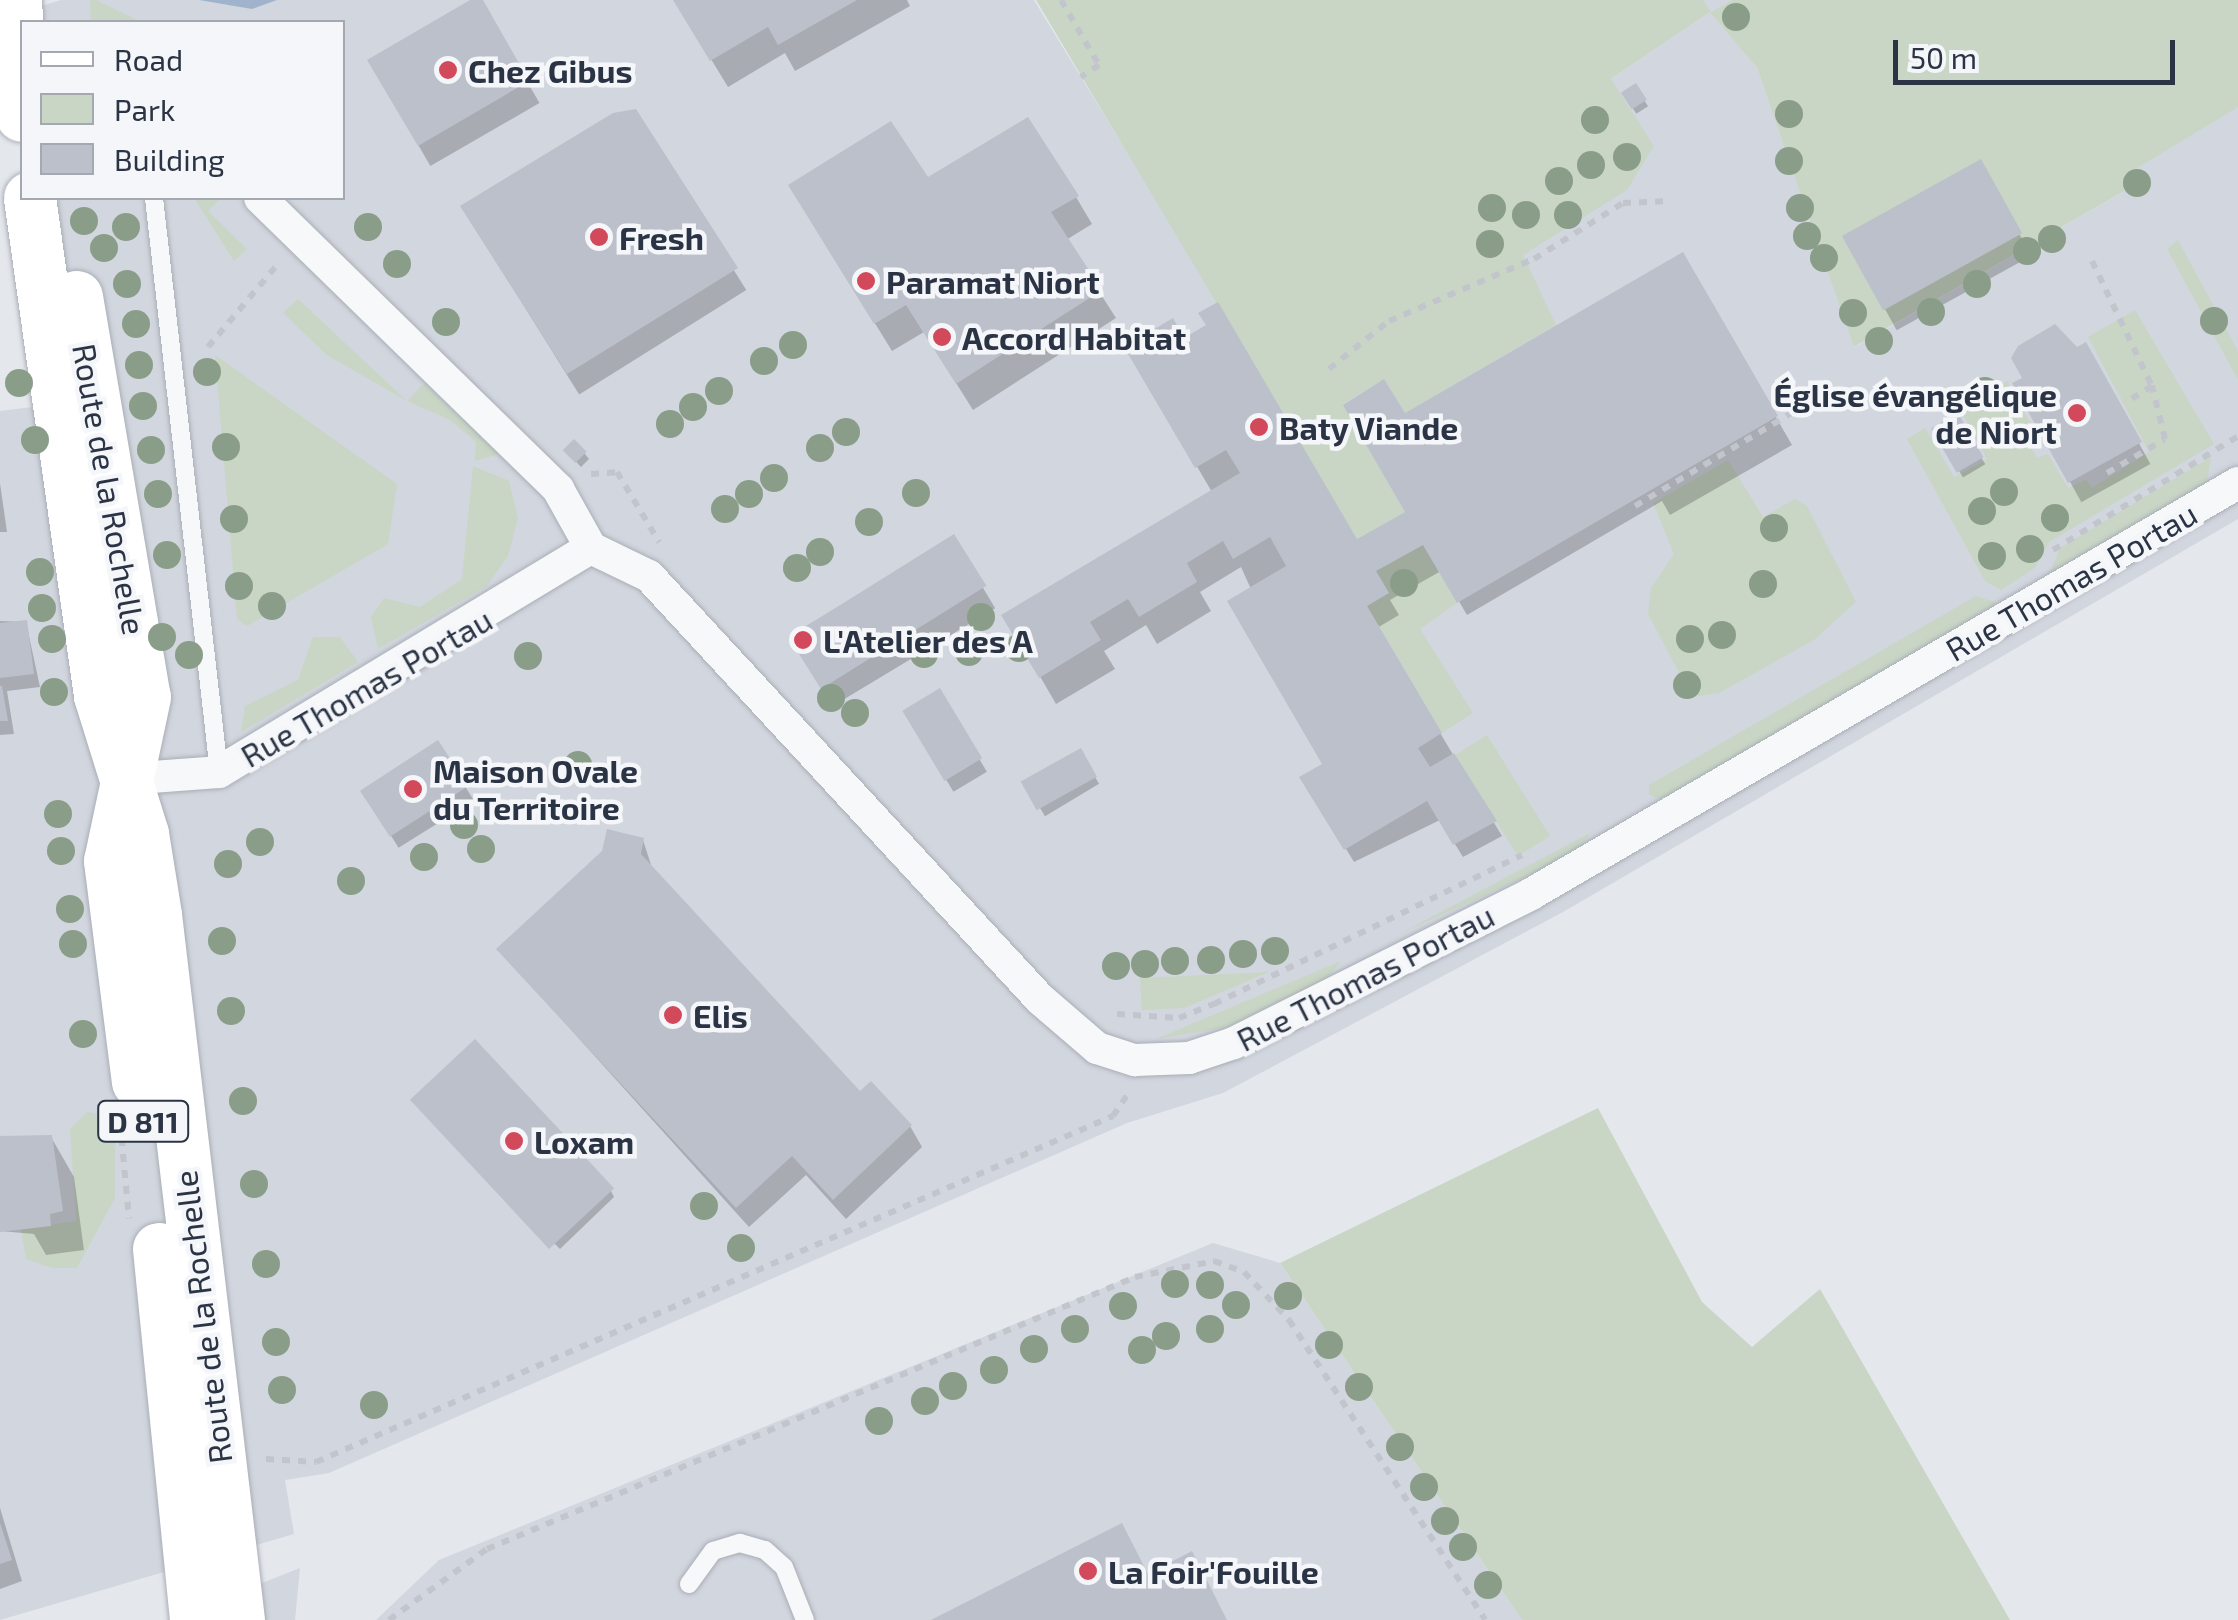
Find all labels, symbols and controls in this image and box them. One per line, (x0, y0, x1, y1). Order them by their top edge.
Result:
legend (20, 20, 345, 200)
scale bar (1898, 20, 2180, 82)
text: 50 m (1910, 39, 1977, 75)
text: Road (114, 41, 183, 77)
place label: Chez Gibus (468, 51, 632, 89)
marker: Chez Gibus (437, 59, 459, 81)
text: Park (114, 91, 175, 127)
text: Building (114, 141, 225, 177)
place label: Fresh (619, 218, 704, 256)
marker: Fresh (588, 226, 610, 248)
place label: Paramat Niort (886, 262, 1100, 300)
marker: Paramat Niort (855, 270, 877, 292)
place label: Accord Habitat (962, 318, 1186, 356)
marker: Accord Habitat (931, 326, 953, 348)
street label: Route de la Rochelle (65, 340, 155, 638)
place label: Église évangélique de Niort (1774, 376, 2057, 451)
marker: Église évangélique de Niort (2066, 402, 2088, 424)
place label: Baty Viande (1279, 408, 1460, 446)
marker: Baty Viande (1248, 416, 1270, 438)
street label: Rue Thomas Portau (1938, 493, 2204, 669)
street label: Rue Thomas Portau (233, 599, 499, 775)
place label: L'Atelier des A (823, 621, 1034, 659)
marker: L'Atelier des A (792, 629, 814, 651)
place label: Maison Ovale du Territoire (433, 752, 638, 827)
marker: Maison Ovale du Territoire (402, 778, 424, 800)
street label: Rue Thomas Portau (1230, 895, 1500, 1059)
place label: Elis (693, 996, 748, 1034)
marker: Elis (662, 1004, 684, 1026)
road number: D 811 (96, 1096, 190, 1146)
place label: Loxam (534, 1122, 634, 1160)
marker: Loxam (503, 1130, 525, 1152)
street label: Route de la Rochelle (165, 1168, 239, 1466)
place label: La Foir'Fouille (1108, 1552, 1319, 1590)
marker: La Foir'Fouille (1077, 1560, 1099, 1582)

